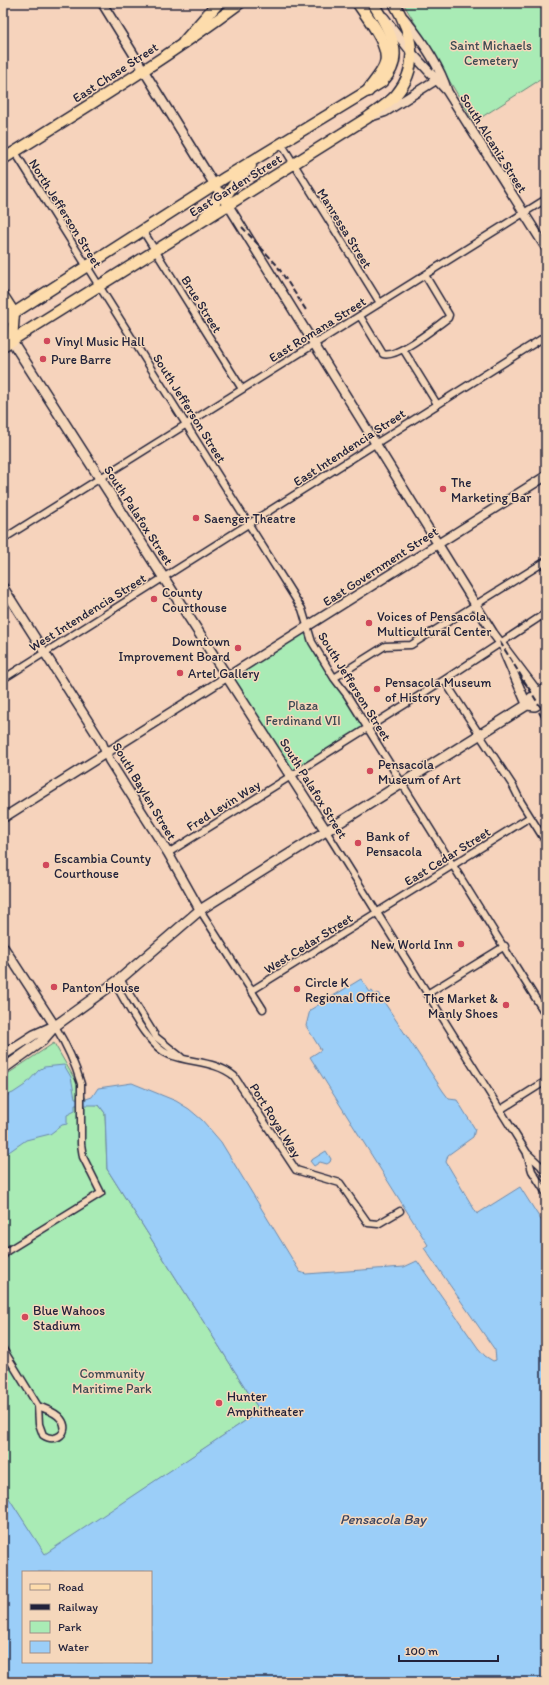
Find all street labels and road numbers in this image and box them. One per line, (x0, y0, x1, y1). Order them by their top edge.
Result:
street label: East Chase Street (70, 39, 161, 106)
street label: South Alcaniz Street (457, 91, 530, 196)
street label: East Garden Street (186, 151, 284, 220)
street label: North Jefferson Street (26, 156, 105, 271)
street label: Manressa Street (314, 186, 375, 271)
street label: Brue Street (178, 273, 225, 336)
street label: East Romana Street (266, 293, 369, 365)
street label: South Jefferson Street (150, 351, 229, 466)
street label: East Intendencia Street (290, 406, 408, 489)
street label: South Palafox Street (101, 463, 176, 568)
street label: East Government Street (320, 523, 441, 609)
street label: West Intendencia Street (26, 570, 149, 655)
street label: South Jefferson Street (315, 629, 394, 744)
street label: South Palafox Street (277, 735, 351, 841)
street label: South Baylen Street (110, 740, 180, 843)
street label: Fred Levin Way (184, 777, 263, 834)
street label: East Cedar Street (401, 824, 493, 889)
street label: West Cedar Street (261, 910, 355, 977)
street label: Port Royal Way (247, 1080, 304, 1160)

